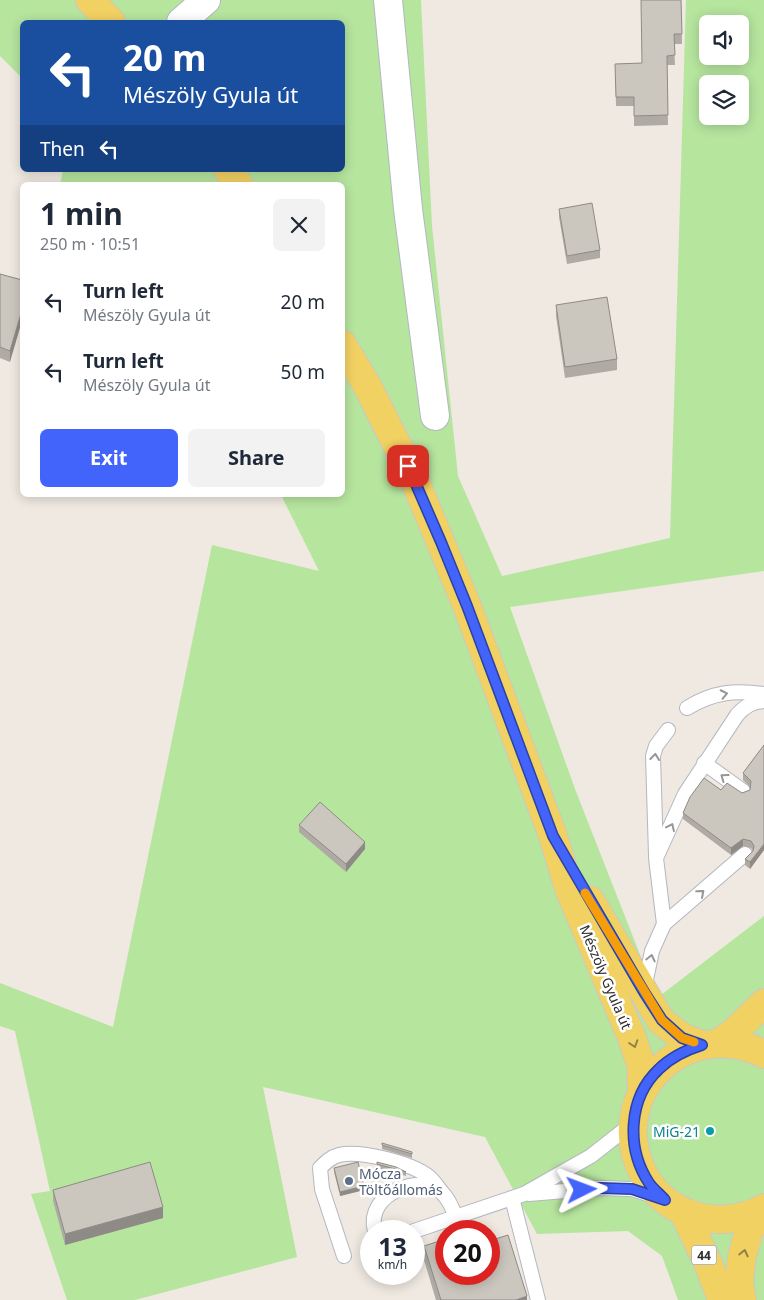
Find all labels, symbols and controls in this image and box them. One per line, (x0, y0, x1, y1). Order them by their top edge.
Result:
map controls (699, 15, 749, 125)
button: sound (699, 15, 749, 65)
text: 20 m (123, 34, 206, 81)
icon: left (40, 40, 105, 105)
button: layers (699, 75, 749, 125)
text: Mészöly Gyula út (123, 79, 298, 109)
icon: left (95, 135, 123, 163)
text: Then (40, 136, 85, 162)
text: 1 min (40, 193, 123, 234)
button: close (273, 199, 325, 251)
text: 250 m · 10:51 (40, 233, 140, 255)
text: Turn left (83, 278, 164, 304)
icon: left (40, 288, 68, 316)
text: 20 m (281, 289, 325, 315)
text: Mészöly Gyula út (83, 304, 210, 326)
text: Turn left (83, 348, 164, 374)
icon: left (40, 358, 68, 386)
text: 50 m (281, 359, 325, 385)
text: Mészöly Gyula út (83, 374, 210, 396)
button: Exit (40, 429, 178, 487)
button: Share (188, 429, 325, 487)
pin (387, 445, 429, 487)
icon: arrive (394, 452, 422, 480)
one-way arrow (720, 689, 729, 699)
one-way arrow (649, 753, 660, 761)
one-way arrow (720, 774, 730, 783)
one-way arrow (664, 823, 675, 832)
one-way arrow (695, 889, 704, 898)
street label: Mészöly Gyula út (575, 922, 637, 1032)
one-way arrow (645, 953, 656, 962)
one-way arrow (628, 1039, 638, 1048)
place label: MiG-21 (653, 1122, 700, 1141)
marker: MiG-21 (704, 1125, 716, 1137)
position arrow (555, 1163, 607, 1215)
place label: Mócza Töltőállomás (359, 1164, 443, 1199)
marker: Mócza Töltőállomás (343, 1175, 355, 1187)
speed limit sign: 20 (435, 1220, 500, 1285)
text: 13 (378, 1229, 407, 1263)
road number: 44 (692, 1246, 716, 1264)
one-way arrow (738, 1249, 749, 1258)
text: km/h (378, 1256, 407, 1273)

